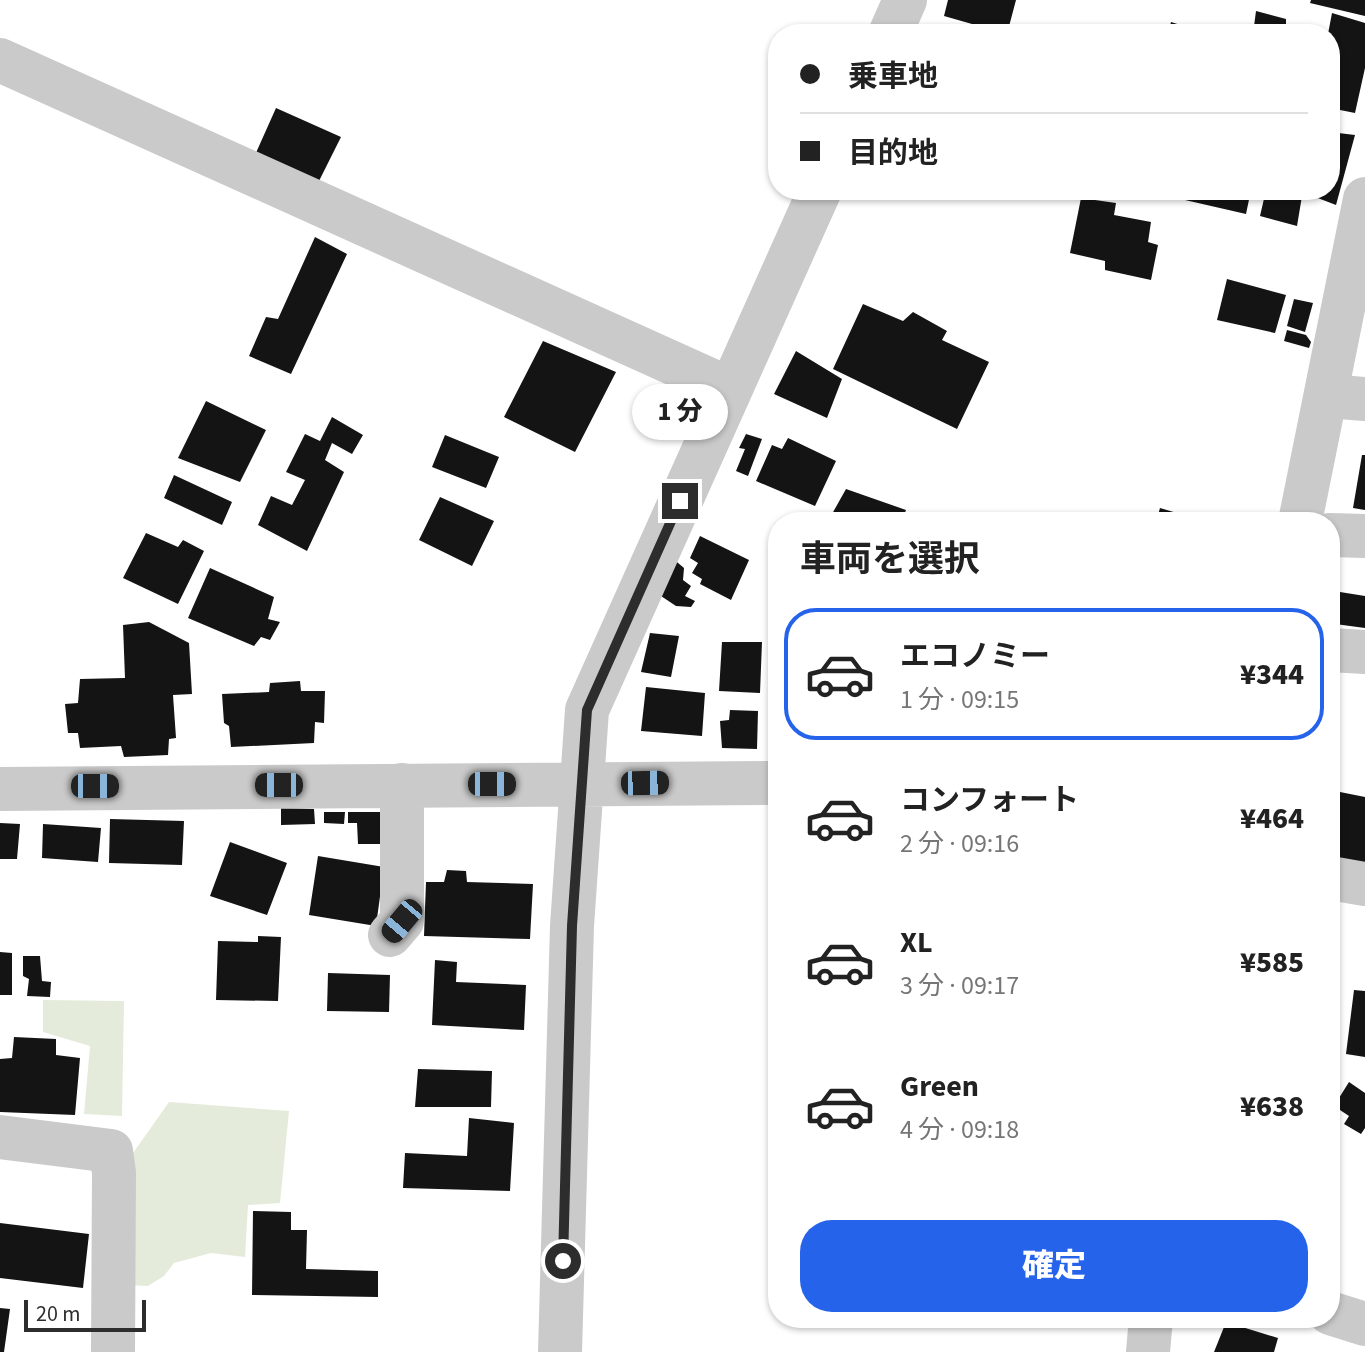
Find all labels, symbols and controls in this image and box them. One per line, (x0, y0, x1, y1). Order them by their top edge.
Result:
text: 乗車地 (848, 55, 938, 98)
text: 目的地 (848, 132, 938, 175)
callout: 1 分 (632, 385, 728, 441)
text: 1 分 (657, 393, 703, 430)
route end (662, 483, 698, 519)
text: 車両を選択 (800, 534, 980, 585)
text: エコノミー (900, 635, 1050, 678)
icon: car (804, 638, 876, 710)
text: ¥344 (1240, 653, 1304, 696)
text: 1 分 · 09:15 (900, 681, 1019, 718)
car (621, 771, 669, 795)
car (468, 772, 516, 796)
car (255, 773, 303, 797)
car (71, 774, 119, 798)
text: コンフォート (900, 779, 1079, 822)
icon: car (804, 782, 876, 854)
text: ¥464 (1240, 797, 1304, 840)
text: 2 分 · 09:16 (900, 825, 1019, 862)
car (377, 895, 427, 947)
text: XL (900, 921, 933, 964)
icon: car (804, 926, 876, 998)
text: ¥585 (1240, 941, 1304, 984)
text: 3 分 · 09:17 (900, 967, 1019, 1004)
text: Green (900, 1065, 979, 1108)
icon: car (804, 1070, 876, 1142)
text: ¥638 (1240, 1085, 1304, 1128)
text: 4 分 · 09:18 (900, 1111, 1019, 1148)
button: 確定 (800, 1220, 1308, 1312)
route start (545, 1243, 581, 1279)
scale bar (24, 1296, 146, 1332)
text: 20 m (36, 1298, 81, 1330)

